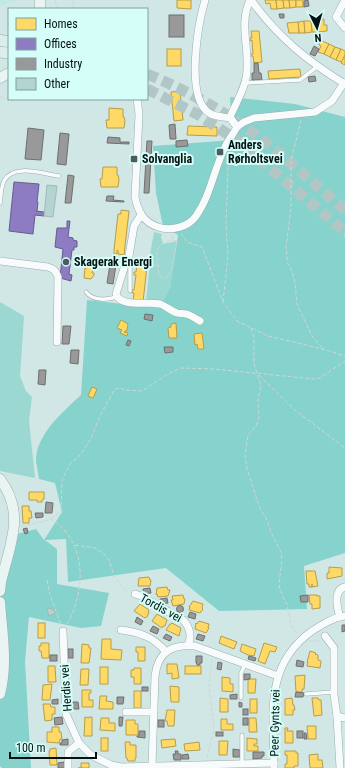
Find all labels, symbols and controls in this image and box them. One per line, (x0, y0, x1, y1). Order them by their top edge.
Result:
legend (8, 8, 148, 100)
north arrow (297, 8, 337, 48)
text: Homes (44, 17, 78, 31)
text: N (314, 31, 322, 44)
text: Offices (44, 37, 77, 51)
text: Industry (44, 57, 82, 71)
text: Other (44, 77, 70, 91)
place label: Anders Rørholtsvei (228, 138, 283, 166)
marker: Anders Rørholtsvei (215, 147, 225, 157)
place label: Solvanglia (142, 152, 192, 166)
marker: Solvanglia (129, 154, 139, 164)
place label: Skagerak Energi (74, 255, 152, 269)
marker: Skagerak Energi (61, 257, 71, 267)
street label: Tordis vei (138, 591, 184, 625)
street label: Herdis vei (57, 664, 75, 712)
street label: Peer Gynts vei (267, 689, 283, 757)
scale bar (10, 734, 96, 760)
text: 100 m (16, 741, 46, 755)

